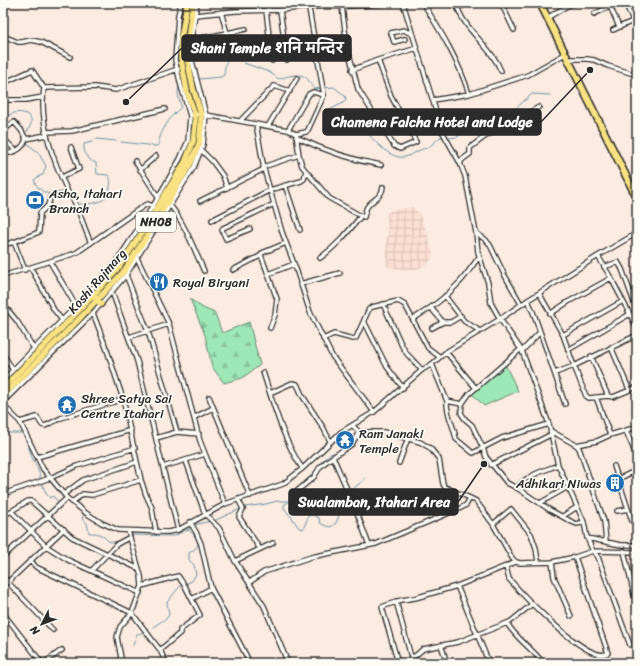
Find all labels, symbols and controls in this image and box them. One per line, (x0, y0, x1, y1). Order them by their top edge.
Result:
callout: Shani Temple शनि मन्दिर (182, 35, 351, 61)
text: Shani Temple शनि मन्दिर (190, 36, 345, 61)
callout: Chamena Falcha Hotel and Lodge (323, 109, 541, 135)
text: Chamena Falcha Hotel and Lodge (330, 110, 534, 135)
place label: Asha, Itahari Branch (48, 182, 122, 220)
bank icon: Asha, Itahari Branch (24, 189, 46, 211)
road number: NH08 (136, 212, 176, 232)
street label: Koshi Rajmarg (62, 243, 132, 319)
restaurant icon: Royal Biryani (148, 271, 170, 293)
place label: Royal Biryani (173, 271, 249, 294)
place label: Shree Satya Sai Centre Itahari (81, 387, 172, 425)
temple icon: Shree Satya Sai Centre Itahari (56, 394, 78, 416)
place label: Ram Janaki Temple (359, 422, 424, 460)
temple icon: Ram Janaki Temple (334, 429, 356, 451)
place label: Adhikari Niwas (515, 472, 602, 495)
building icon: Adhikari Niwas (604, 472, 626, 494)
callout: Swalamban, Itahari Area (289, 489, 458, 515)
text: Swalamban, Itahari Area (297, 490, 451, 515)
north arrow (22, 604, 62, 644)
text: N (25, 621, 45, 640)

